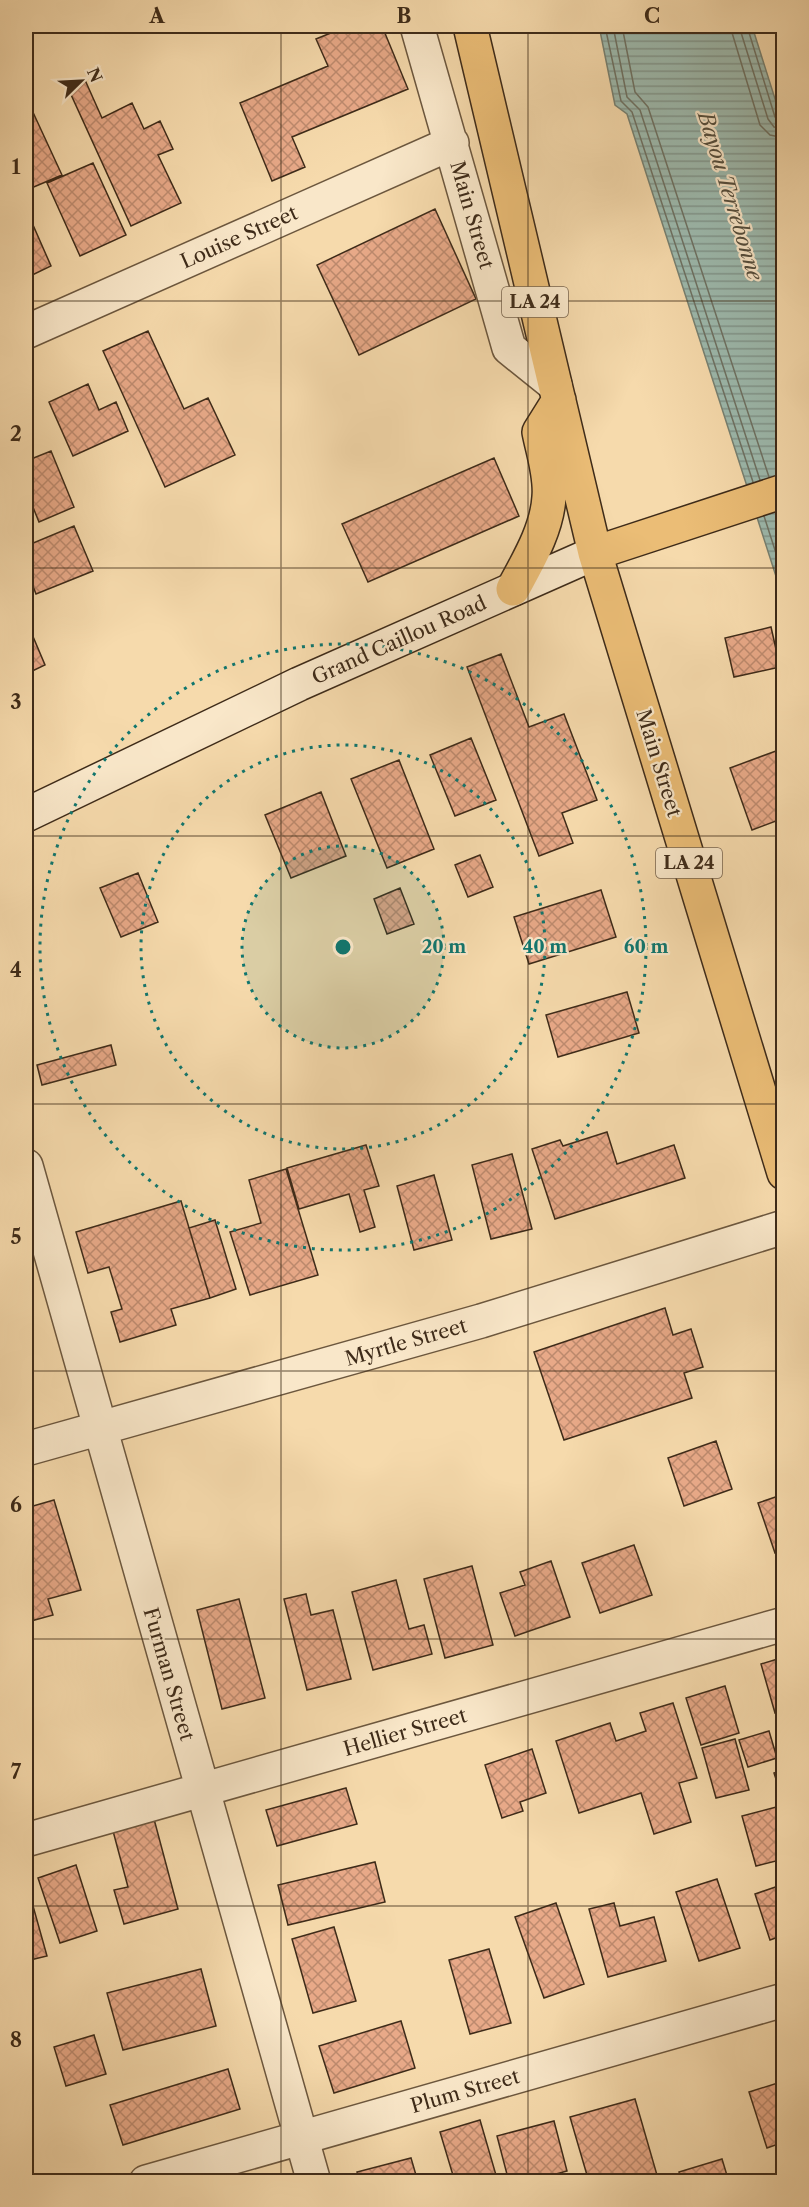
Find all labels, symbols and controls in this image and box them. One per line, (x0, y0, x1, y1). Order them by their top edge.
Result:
text: A (148, 4, 165, 28)
text: B (397, 4, 412, 28)
text: C (644, 4, 660, 28)
north arrow (51, 51, 111, 111)
text: N (83, 64, 107, 85)
water label: Bayou Terrebonne (692, 107, 768, 284)
text: 1 (12, 155, 21, 179)
street label: Main Street (445, 158, 499, 272)
street label: Louise Street (177, 200, 301, 274)
road number: LA 24 (502, 287, 568, 317)
text: 2 (10, 422, 22, 446)
street label: Grand Caillou Road (308, 591, 490, 689)
text: 3 (10, 690, 22, 714)
street label: Main Street (631, 706, 687, 820)
road number: LA 24 (656, 848, 722, 878)
text: 20 m (422, 936, 466, 958)
text: 40 m (523, 936, 567, 958)
text: 60 m (624, 936, 668, 958)
centre of rings (333, 937, 353, 957)
text: 4 (10, 958, 22, 982)
text: 5 (10, 1225, 22, 1249)
street label: Myrtle Street (342, 1313, 470, 1371)
text: 6 (10, 1493, 22, 1517)
street label: Furman Street (139, 1605, 199, 1743)
street label: Hellier Street (341, 1703, 469, 1761)
text: 7 (11, 1760, 22, 1784)
text: 8 (10, 2028, 22, 2052)
street label: Plum Street (408, 2064, 522, 2118)

